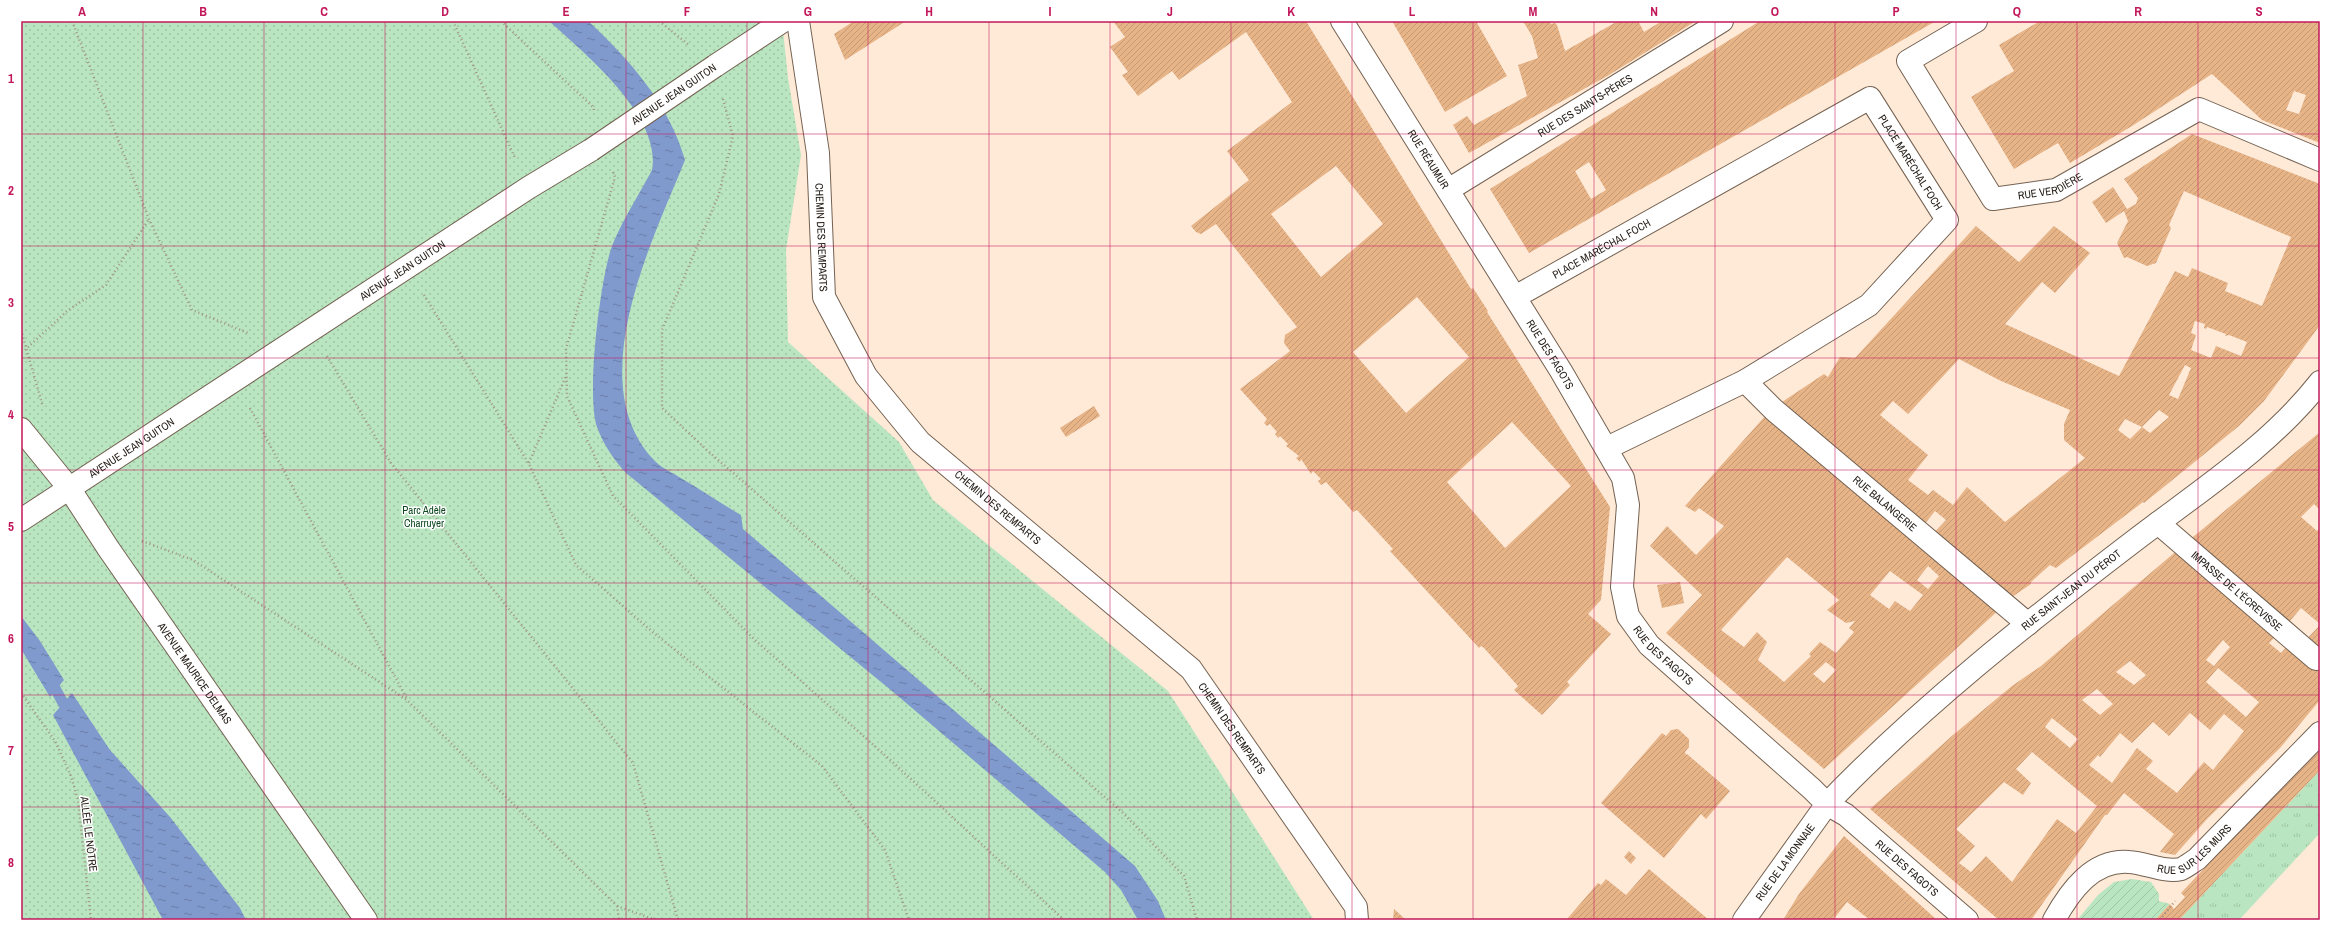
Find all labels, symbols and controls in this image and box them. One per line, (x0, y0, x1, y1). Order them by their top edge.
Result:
text: A (78, 3, 86, 20)
text: B (199, 3, 207, 20)
text: C (320, 3, 328, 20)
text: D (441, 3, 449, 20)
text: E (562, 3, 570, 20)
text: F (684, 3, 691, 20)
text: G (804, 3, 812, 20)
text: H (925, 3, 933, 20)
text: I (1049, 3, 1052, 20)
text: J (1167, 3, 1173, 20)
text: K (1287, 3, 1295, 20)
text: L (1409, 3, 1416, 20)
text: M (1529, 3, 1538, 20)
text: N (1650, 3, 1658, 20)
text: O (1771, 3, 1779, 20)
text: P (1892, 3, 1900, 20)
text: Q (2013, 3, 2021, 20)
text: R (2134, 3, 2142, 20)
text: S (2255, 3, 2263, 20)
street label: AVENUE JEAN GUITON (628, 60, 719, 128)
text: 1 (8, 70, 14, 87)
street label: RUE DES SAINTS-PÈRES (1535, 71, 1635, 140)
street label: PLACE MARÉCHAL FOCH (1875, 112, 1946, 213)
street label: RUE RÉAUMUR (1405, 127, 1452, 192)
street label: RUE VERDIÈRE (2017, 169, 2085, 202)
text: 2 (8, 182, 14, 199)
street label: CHEMIN DES REMPARTS (812, 183, 831, 292)
street label: PLACE MARÉCHAL FOCH (1550, 216, 1653, 282)
street label: AVENUE JEAN GUITON (356, 237, 448, 304)
text: 3 (8, 294, 14, 311)
street label: RUE DES FAGOTS (1523, 317, 1577, 392)
text: 4 (8, 406, 14, 423)
street label: AVENUE JEAN GUITON (85, 415, 177, 481)
street label: CHEMIN DES REMPARTS (952, 467, 1044, 547)
street label: RUE BALANGERIE (1850, 473, 1920, 534)
park label: Parc Adèle Charruyer (402, 503, 446, 530)
text: 5 (8, 518, 14, 535)
street label: RUE SAINT-JEAN DU PÉROT (2018, 546, 2124, 633)
street label: IMPASSE DE L'ÉCREVISSE (2188, 548, 2285, 634)
street label: AVENUE MAURICE DELMAS (154, 619, 235, 727)
street label: RUE DES FAGOTS (1630, 623, 1696, 688)
text: 6 (8, 630, 14, 647)
street label: CHEMIN DES REMPARTS (1195, 680, 1269, 777)
text: 7 (8, 742, 14, 759)
street label: ALLÉE LE NÔTRE (77, 795, 101, 872)
street label: RUE DE LA MONNAIE (1752, 821, 1818, 903)
street label: RUE SUR LES MURS (2156, 821, 2234, 877)
street label: RUE DES FAGOTS (1873, 837, 1941, 899)
text: 8 (8, 854, 14, 871)

